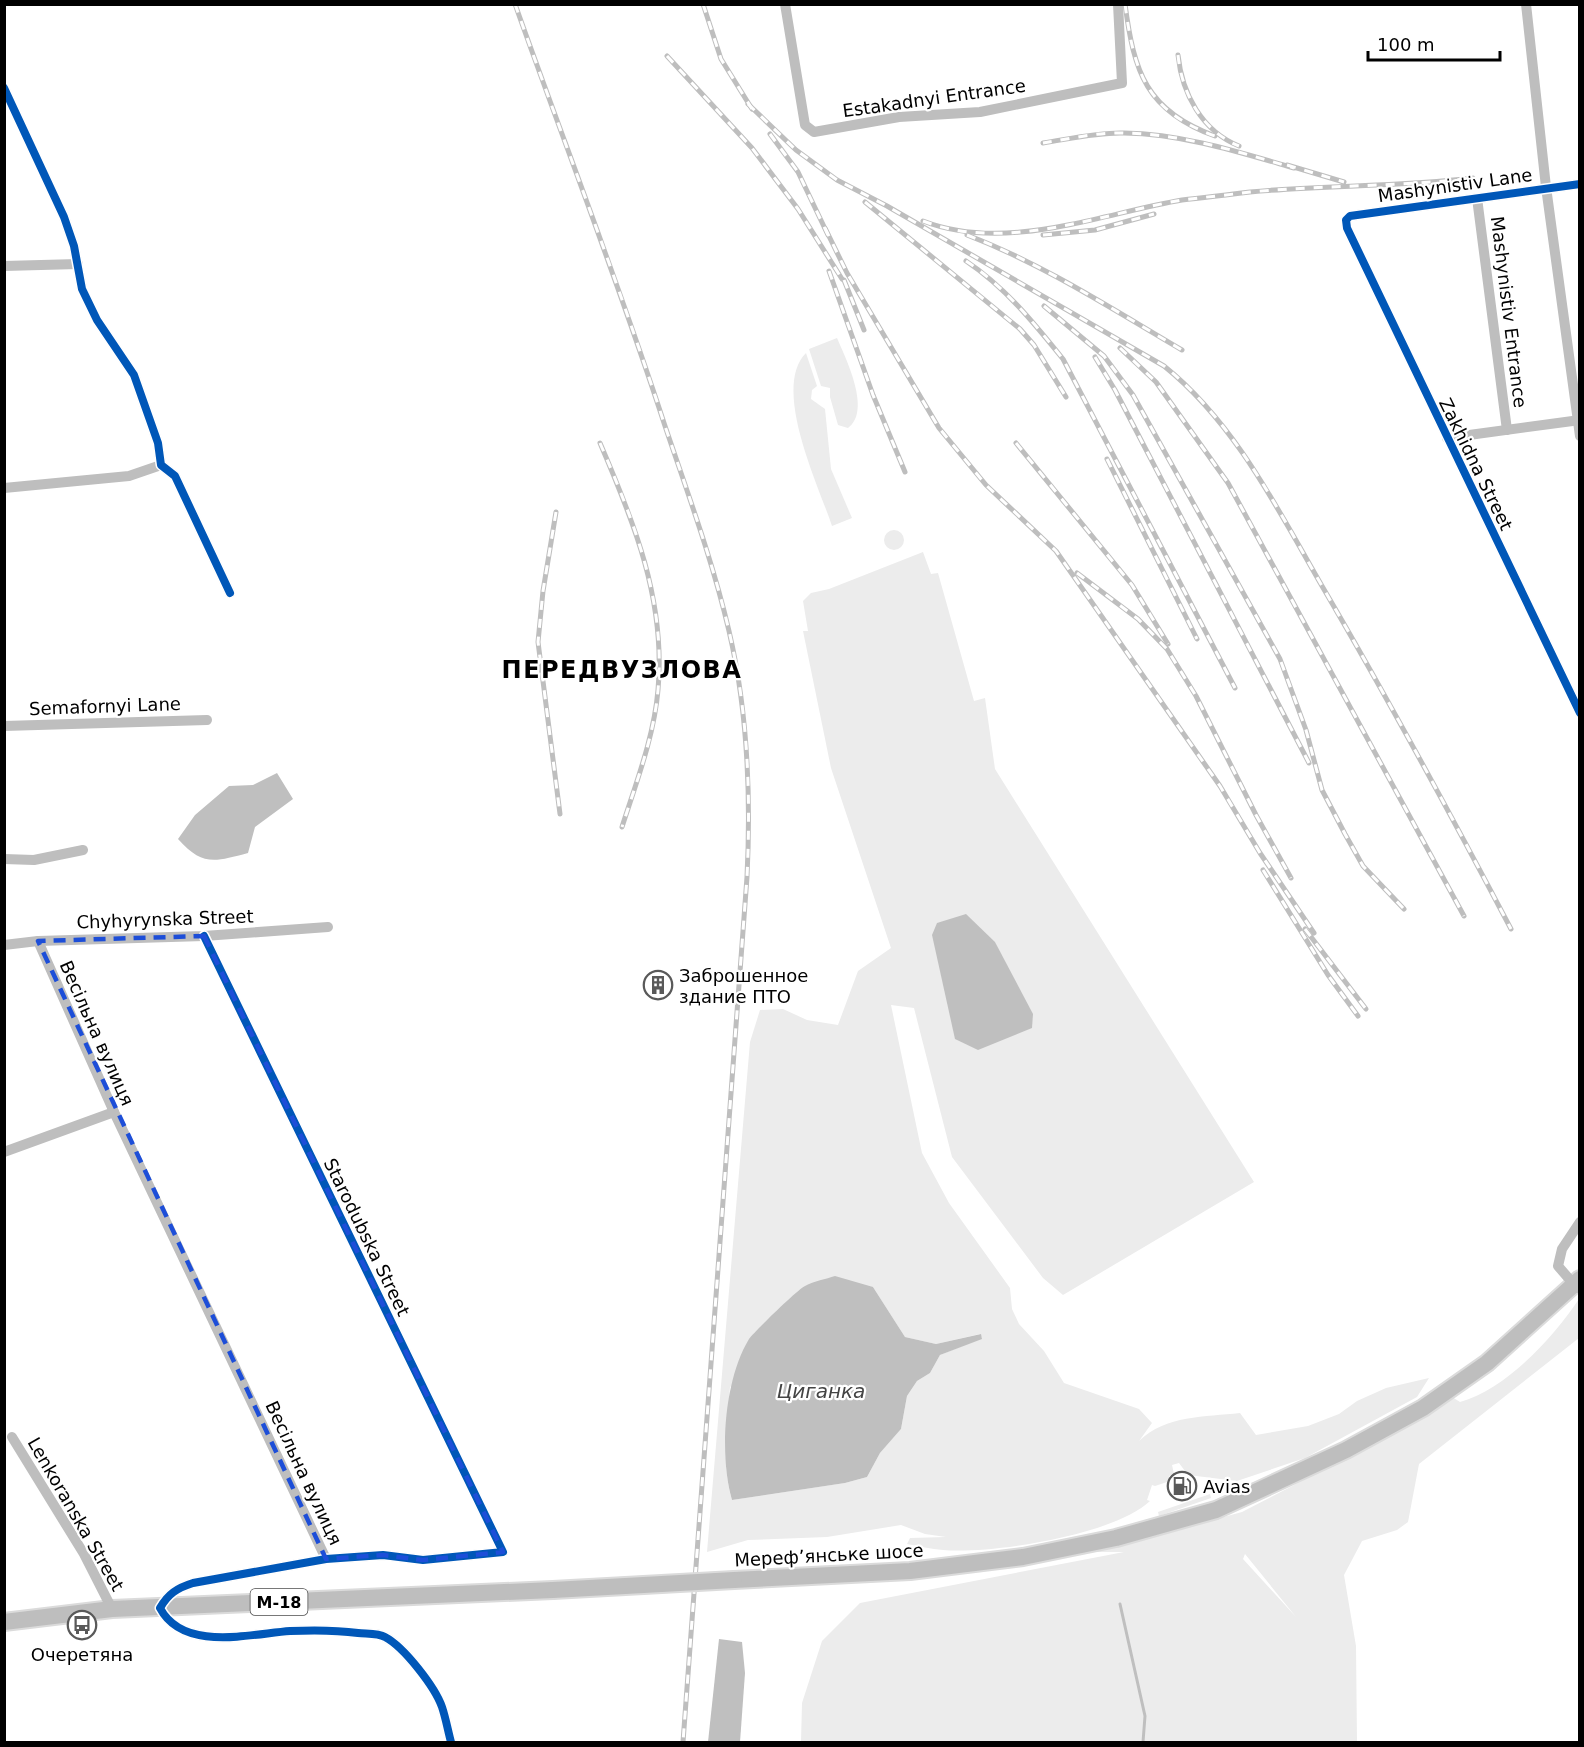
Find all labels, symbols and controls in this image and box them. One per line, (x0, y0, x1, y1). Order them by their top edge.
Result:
scale bar (1368, 24, 1500, 62)
text: 100 m (1377, 34, 1435, 55)
street label: Estakadnyi Entrance (841, 75, 1027, 121)
street label: Mashynistiv Lane (1376, 164, 1534, 206)
street label: Mashynistiv Entrance (1487, 215, 1531, 409)
street label: Zakhidna Street (1435, 394, 1517, 534)
district label: ПЕРЕДВУЗЛОВА (502, 656, 742, 684)
street label: Semafornyi Lane (29, 693, 181, 719)
street label: Chyhyrynska Street (76, 905, 254, 933)
street label: Весільна вулиця (56, 957, 138, 1109)
place label: Заброшенное здание ПТО (679, 965, 808, 1007)
building icon: Заброшенное здание ПТО (642, 969, 674, 1001)
street label: Starodubska Street (320, 1155, 414, 1319)
water label: Циганка (777, 1379, 865, 1403)
street label: Весільна вулиця (261, 1398, 347, 1548)
street label: Lenkoranska Street (23, 1434, 129, 1594)
fuel station icon: Avias (1166, 1470, 1198, 1502)
place label: Avias (1203, 1476, 1250, 1497)
street label: Мереф’янське шосе (734, 1540, 924, 1570)
road number: М-18 (250, 1589, 308, 1615)
bus stop icon: Очеретяна (66, 1609, 98, 1641)
place label: Очеретяна (31, 1644, 133, 1665)

